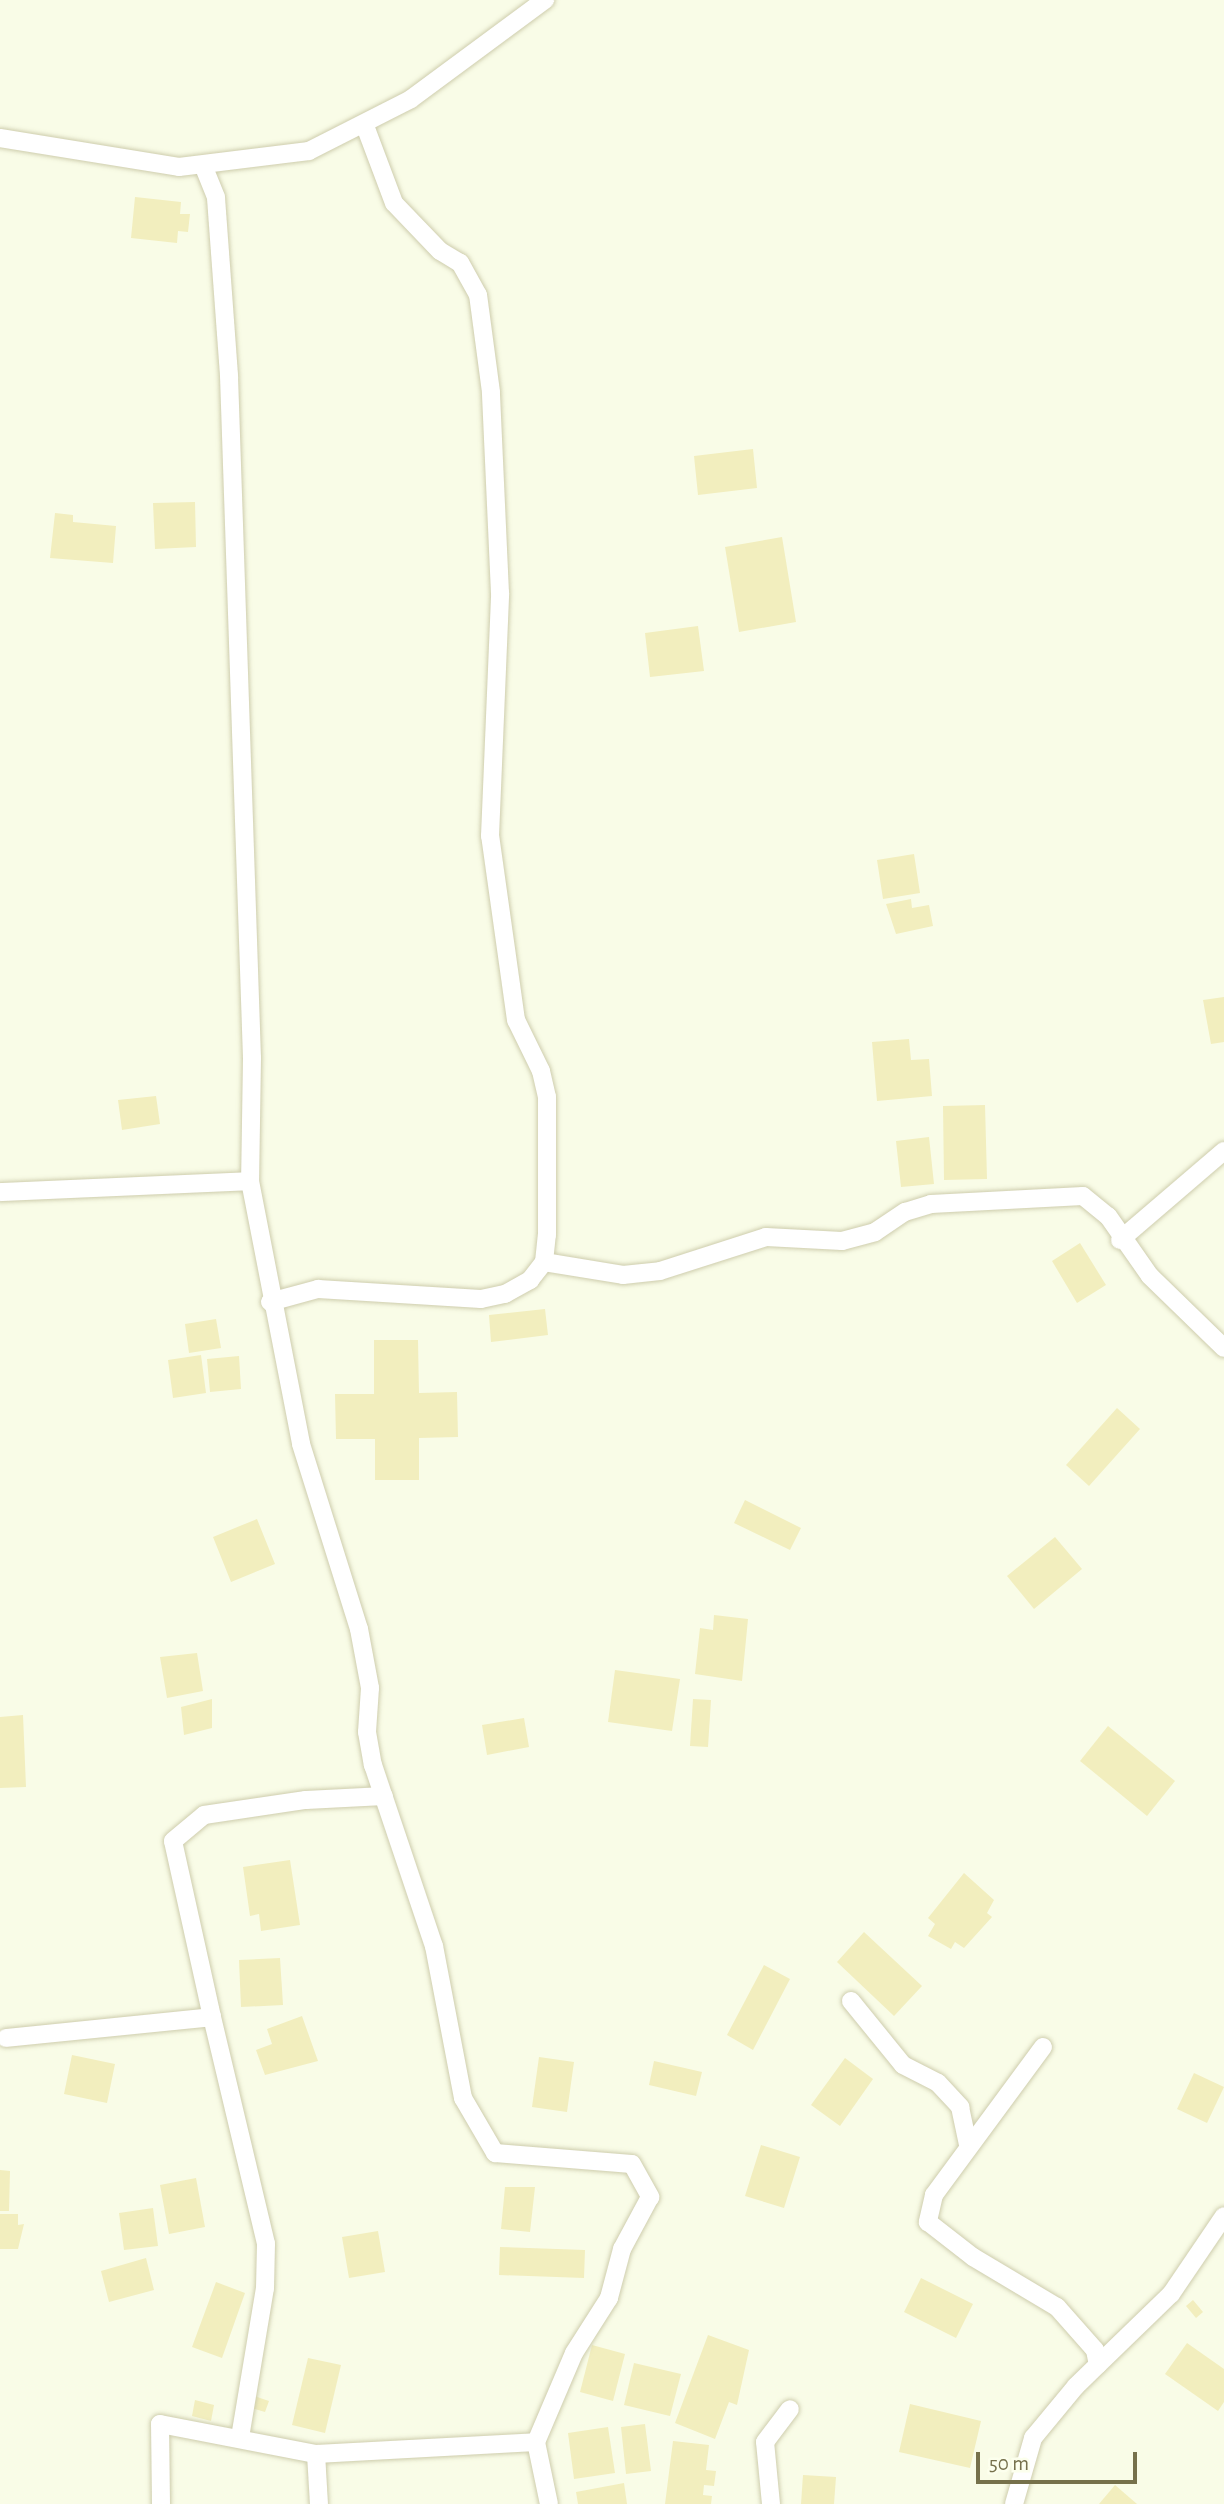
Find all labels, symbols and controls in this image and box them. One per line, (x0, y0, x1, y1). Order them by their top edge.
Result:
scale bar (979, 2438, 1140, 2482)
text: 50 m (989, 2453, 1029, 2474)

